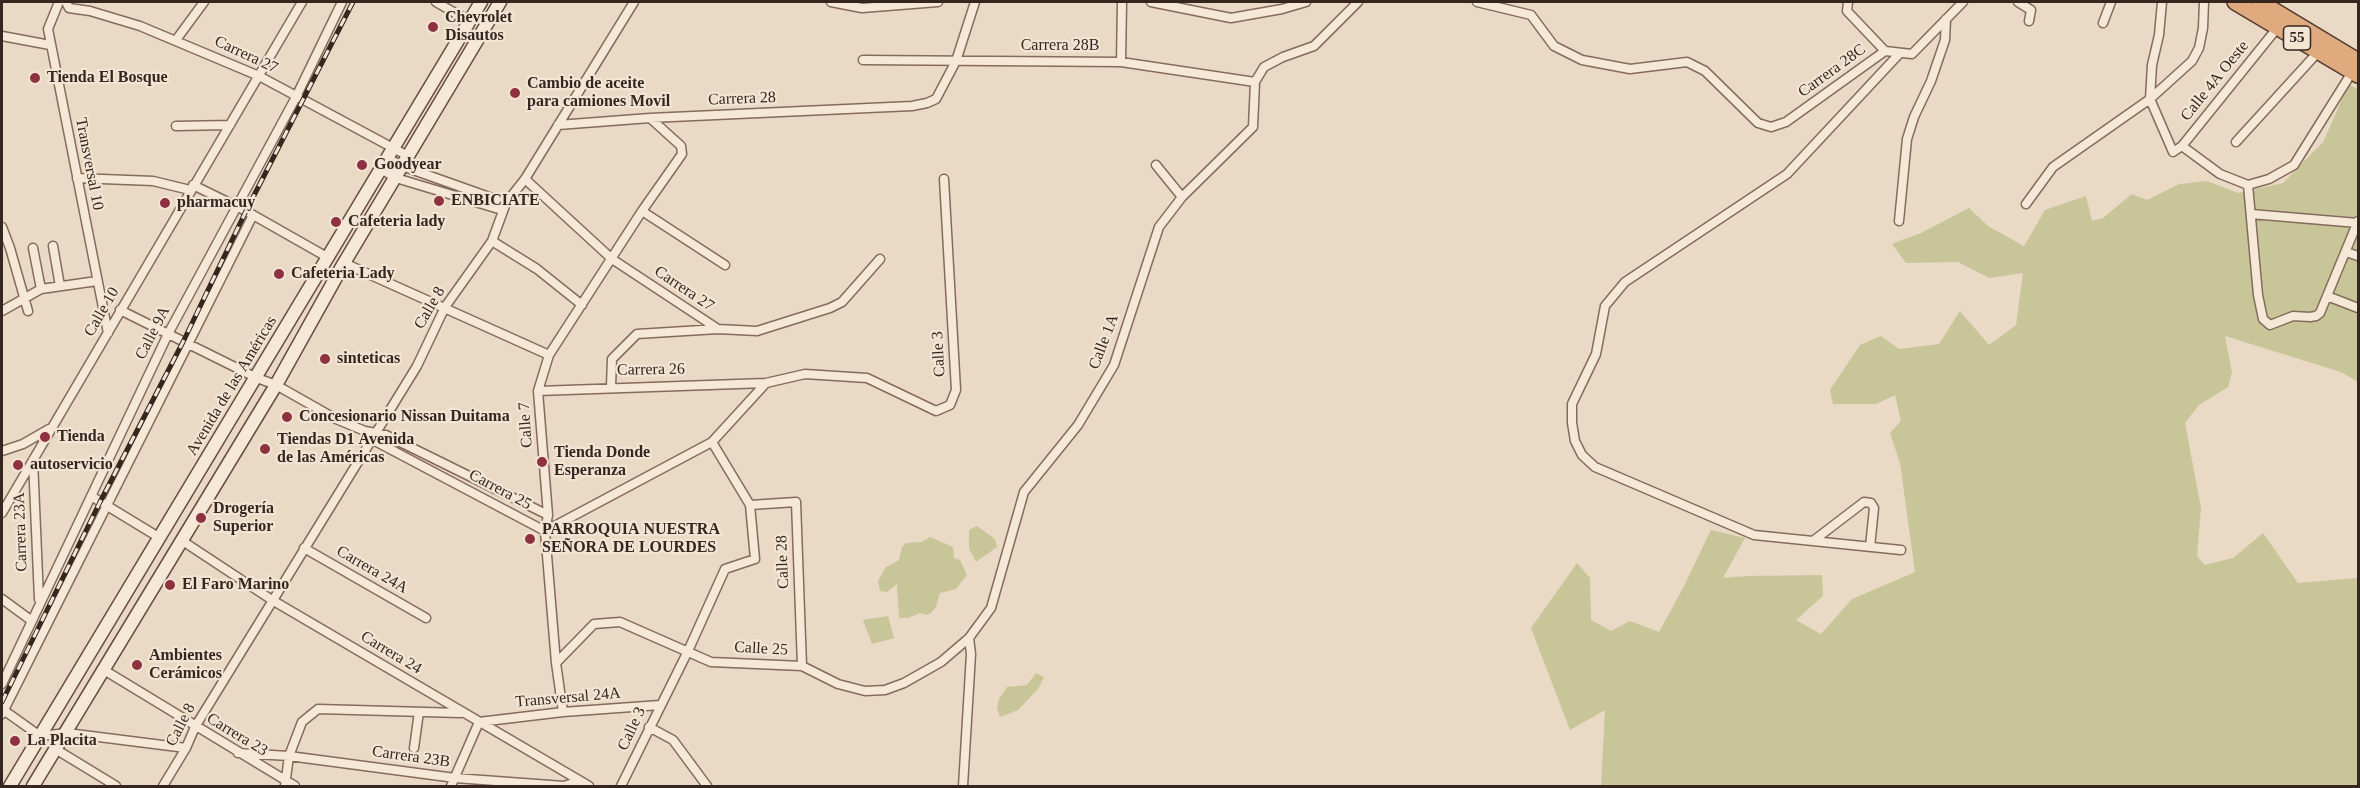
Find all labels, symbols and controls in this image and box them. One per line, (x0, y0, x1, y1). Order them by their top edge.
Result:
place label: Chevrolet Disautos (445, 8, 512, 46)
marker: Chevrolet Disautos (426, 20, 440, 34)
road number: 55 (2284, 26, 2310, 50)
street label: Carrera 27 (211, 32, 281, 78)
street label: Carrera 28B (1021, 36, 1099, 56)
street label: Calle 4A Oeste (2177, 37, 2253, 125)
street label: Carrera 28C (1795, 40, 1869, 102)
place label: Tienda El Bosque (47, 68, 168, 88)
marker: Tienda El Bosque (28, 71, 42, 85)
place label: Cambio de aceite para camiones Movil (527, 74, 670, 112)
marker: Cambio de aceite para camiones Movil (508, 86, 522, 100)
street label: Carrera 28 (708, 88, 776, 110)
street label: Transversal 10 (71, 116, 107, 212)
place label: Goodyear (374, 155, 442, 175)
marker: Goodyear (355, 158, 369, 172)
place label: ENBICIATE (451, 191, 540, 211)
place label: pharmacuy (177, 193, 255, 213)
marker: ENBICIATE (432, 194, 446, 208)
marker: pharmacuy (158, 196, 172, 210)
place label: Cafeteria lady (348, 212, 445, 232)
marker: Cafeteria lady (329, 215, 343, 229)
street label: Carrera 27 (650, 262, 718, 316)
place label: Cafeteria Lady (291, 264, 395, 284)
marker: Cafeteria Lady (272, 267, 286, 281)
street label: Calle 8 (410, 283, 450, 333)
street label: Calle 10 (80, 284, 124, 340)
street label: Calle 9A (131, 303, 175, 363)
street label: Calle 1A (1085, 312, 1123, 372)
street label: Avenida de las Américas (183, 313, 281, 459)
street label: Calle 3 (928, 331, 950, 377)
place label: sinteticas (337, 349, 400, 369)
marker: sinteticas (318, 352, 332, 366)
street label: Carrera 26 (617, 360, 685, 380)
street label: Calle 7 (515, 402, 537, 448)
place label: Concesionario Nissan Duitama (299, 407, 510, 427)
marker: Concesionario Nissan Duitama (280, 410, 294, 424)
place label: Tienda (57, 427, 105, 447)
marker: Tienda (38, 430, 52, 444)
place label: Tiendas D1 Avenida de las Américas (277, 430, 414, 468)
marker: Tiendas D1 Avenida de las Américas (258, 442, 272, 456)
place label: Tienda Donde Esperanza (554, 443, 650, 481)
place label: autoservicio (30, 455, 113, 475)
marker: Tienda Donde Esperanza (535, 455, 549, 469)
marker: autoservicio (11, 458, 25, 472)
street label: Carrera 25 (465, 466, 535, 514)
street label: Carrera 23A (10, 492, 32, 572)
place label: Drogería Superior (213, 499, 274, 537)
marker: Drogería Superior (194, 511, 208, 525)
place label: PARROQUIA NUESTRA SEÑORA DE LOURDES (542, 520, 720, 558)
marker: PARROQUIA NUESTRA SEÑORA DE LOURDES (523, 532, 537, 546)
street label: Calle 28 (772, 535, 794, 589)
street label: Carrera 24A (333, 542, 411, 598)
place label: El Faro Marino (182, 575, 289, 595)
marker: El Faro Marino (163, 578, 177, 592)
street label: Carrera 24 (357, 627, 425, 679)
street label: Calle 25 (734, 638, 788, 660)
place label: Ambientes Cerámicos (149, 646, 222, 684)
marker: Ambientes Cerámicos (130, 658, 144, 672)
street label: Transversal 24A (515, 684, 621, 712)
street label: Calle 8 (162, 700, 200, 750)
street label: Calle 3 (614, 704, 650, 754)
street label: Carrera 23 (203, 709, 271, 761)
place label: La Placita (27, 731, 97, 751)
marker: La Placita (8, 734, 22, 748)
street label: Carrera 23B (371, 742, 451, 772)

